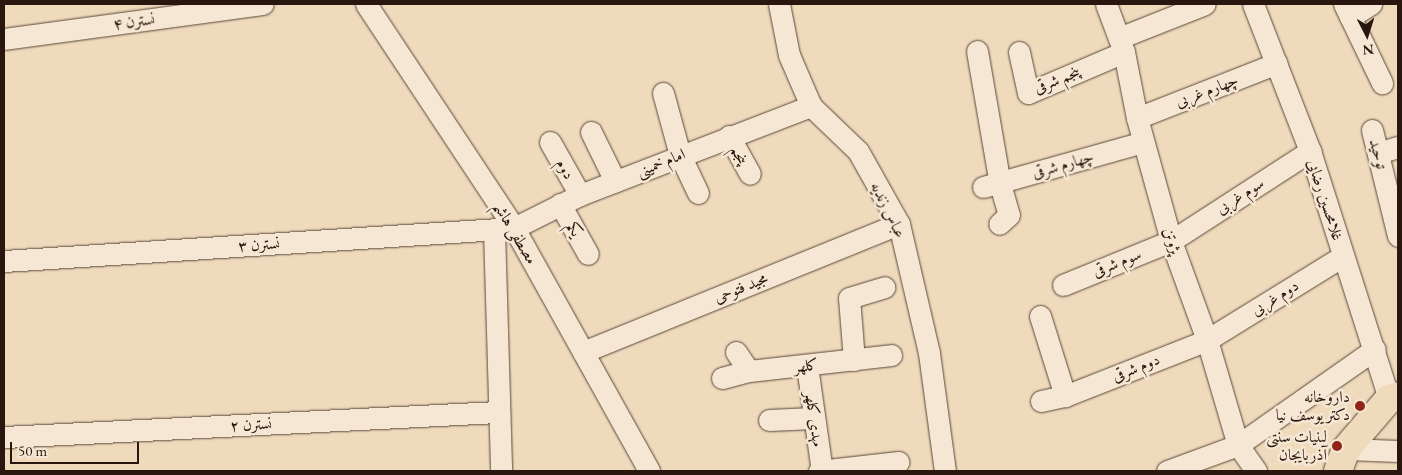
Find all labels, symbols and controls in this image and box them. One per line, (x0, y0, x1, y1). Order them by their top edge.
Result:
street label: نسترن ۴ (112, 10, 156, 34)
north arrow (1342, 10, 1392, 60)
text: N (1362, 40, 1375, 59)
street label: پنجم شرقی (1031, 62, 1083, 98)
street label: چهارم غربی (1173, 70, 1241, 112)
street label: توحید (1365, 137, 1391, 171)
street label: پنجم (726, 142, 752, 168)
street label: امام خمینی (634, 145, 688, 181)
street label: چهارم شرقی (1030, 147, 1096, 183)
street label: دوم (551, 155, 579, 183)
street label: غلامحسین رضایی (1303, 157, 1347, 243)
street label: سوم غربی (1212, 173, 1268, 219)
street label: عباس زندیه (866, 179, 910, 241)
street label: مصطفی هاشم (489, 198, 541, 268)
street label: یکم (562, 218, 586, 240)
street label: پژوتن (1159, 225, 1185, 257)
street label: نسترن ۳ (237, 234, 281, 256)
street label: سوم شرقی (1090, 245, 1144, 281)
street label: مجید فتوحی (711, 269, 771, 307)
street label: دوم غربی (1248, 276, 1302, 320)
street label: دوم شرقی (1109, 350, 1163, 386)
street label: کلهر (793, 355, 819, 377)
place label: داروخانه دکتر یوسف نیا (1276, 387, 1350, 425)
street label: مهدی کلهر (801, 390, 827, 448)
marker: داروخانه دکتر یوسف نیا (1354, 400, 1366, 412)
street label: نسترن ۲ (230, 414, 272, 436)
place label: لبنیات سنتی آذربایجان (1266, 427, 1327, 465)
scale bar (12, 432, 141, 464)
marker: لبنیات سنتی آذربایجان (1331, 440, 1343, 452)
text: 50 m (18, 441, 47, 460)

